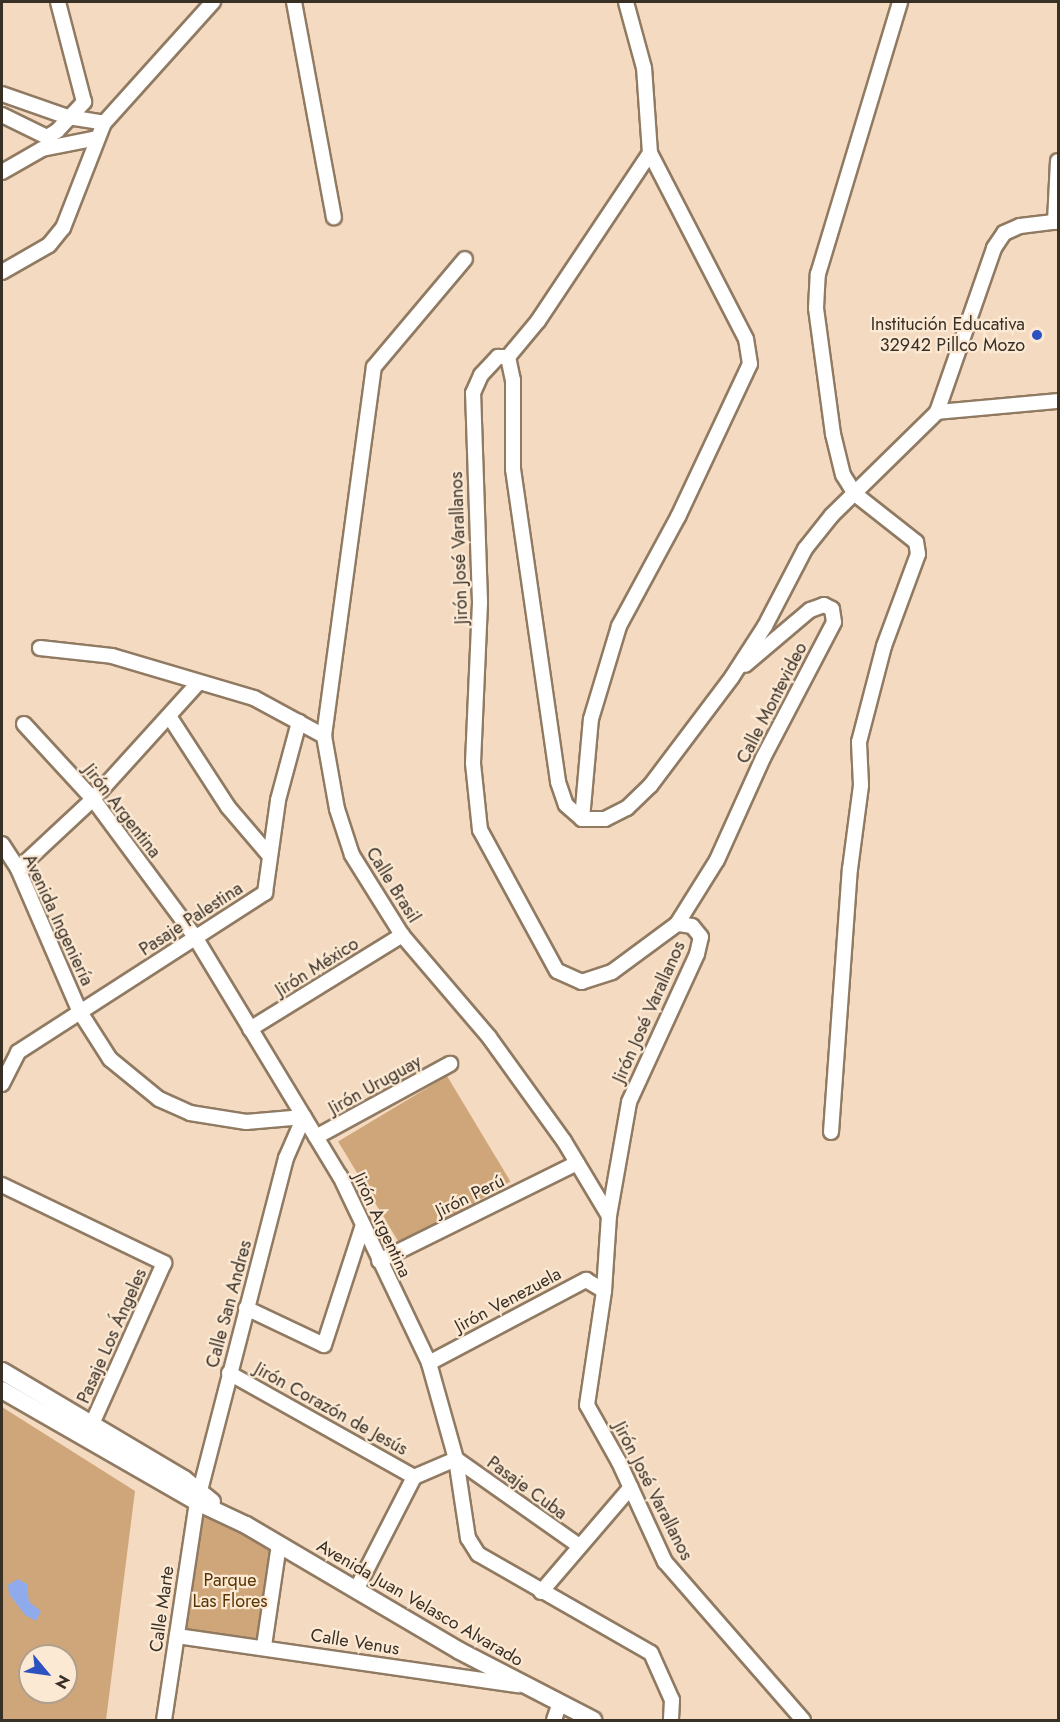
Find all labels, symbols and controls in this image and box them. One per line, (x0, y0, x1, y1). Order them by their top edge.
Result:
place label: Institución Educativa 32942 Pillco Mozo (871, 314, 1025, 356)
marker: Institución Educativa 32942 Pillco Mozo (1030, 328, 1044, 342)
street label: Jirón José Varallanos (446, 471, 472, 625)
street label: Calle Montevideo (732, 639, 812, 767)
street label: Jirón Argentina (79, 760, 165, 862)
street label: Calle Brasil (361, 843, 425, 927)
street label: Avenida Ingeniería (18, 851, 98, 989)
street label: Pasaje Palestina (135, 878, 247, 960)
street label: Jirón México (271, 933, 363, 1001)
street label: Jirón José Varallanos (608, 938, 690, 1086)
street label: Jirón Uruguay (325, 1051, 425, 1119)
street label: Jirón Argentina (348, 1169, 416, 1281)
street label: Jirón Perú (432, 1170, 508, 1222)
street label: Calle San Andres (202, 1238, 256, 1370)
street label: Jirón Venezuela (451, 1263, 565, 1337)
street label: Pasaje Los Ángeles (73, 1265, 151, 1407)
street label: Jirón Corazón de Jesús (251, 1358, 411, 1460)
street label: Jirón José Varallanos (609, 1418, 697, 1564)
street label: Pasaje Cuba (483, 1452, 571, 1524)
street label: Avenida Juan Velasco Alvarado (313, 1535, 527, 1671)
street label: Calle Marte (145, 1564, 179, 1654)
park label: Parque Las Flores (193, 1570, 267, 1612)
street label: Calle Venus (309, 1624, 401, 1660)
north arrow (18, 1644, 78, 1704)
text: N (49, 1671, 76, 1693)

